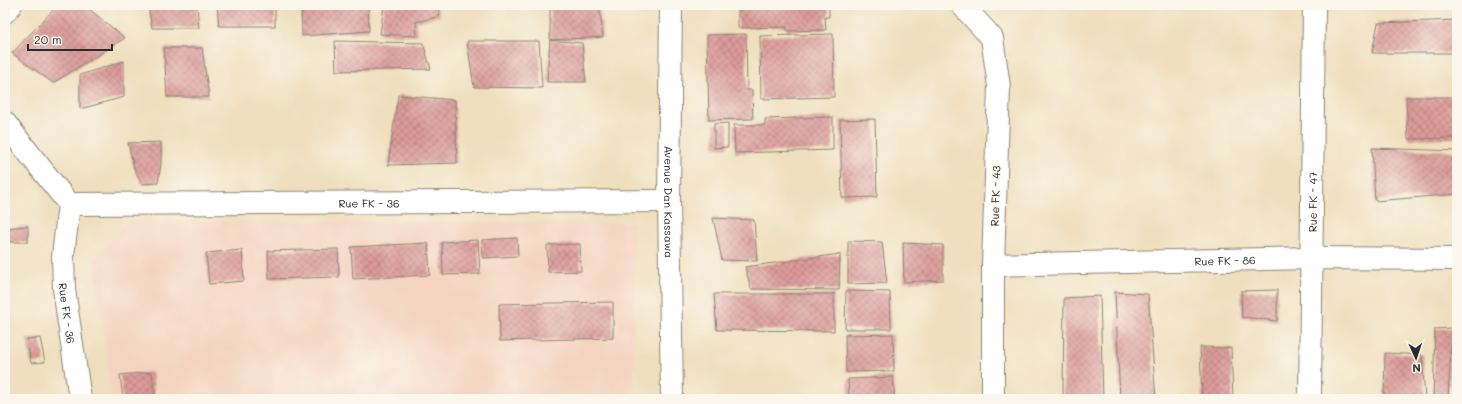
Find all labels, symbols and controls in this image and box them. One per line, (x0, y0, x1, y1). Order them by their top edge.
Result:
scale bar (28, 26, 112, 52)
text: 20 m (34, 31, 62, 47)
street label: Avenue Dan Kassawa (661, 146, 677, 258)
street label: Rue FK - 43 (986, 165, 1004, 227)
street label: Rue FK - 47 (1304, 172, 1320, 232)
street label: Rue FK - 36 (338, 195, 400, 210)
street label: Rue FK - 86 (1194, 252, 1256, 268)
street label: Rue FK - 36 (56, 283, 79, 344)
north arrow (1396, 338, 1436, 378)
text: N (1412, 361, 1421, 376)

